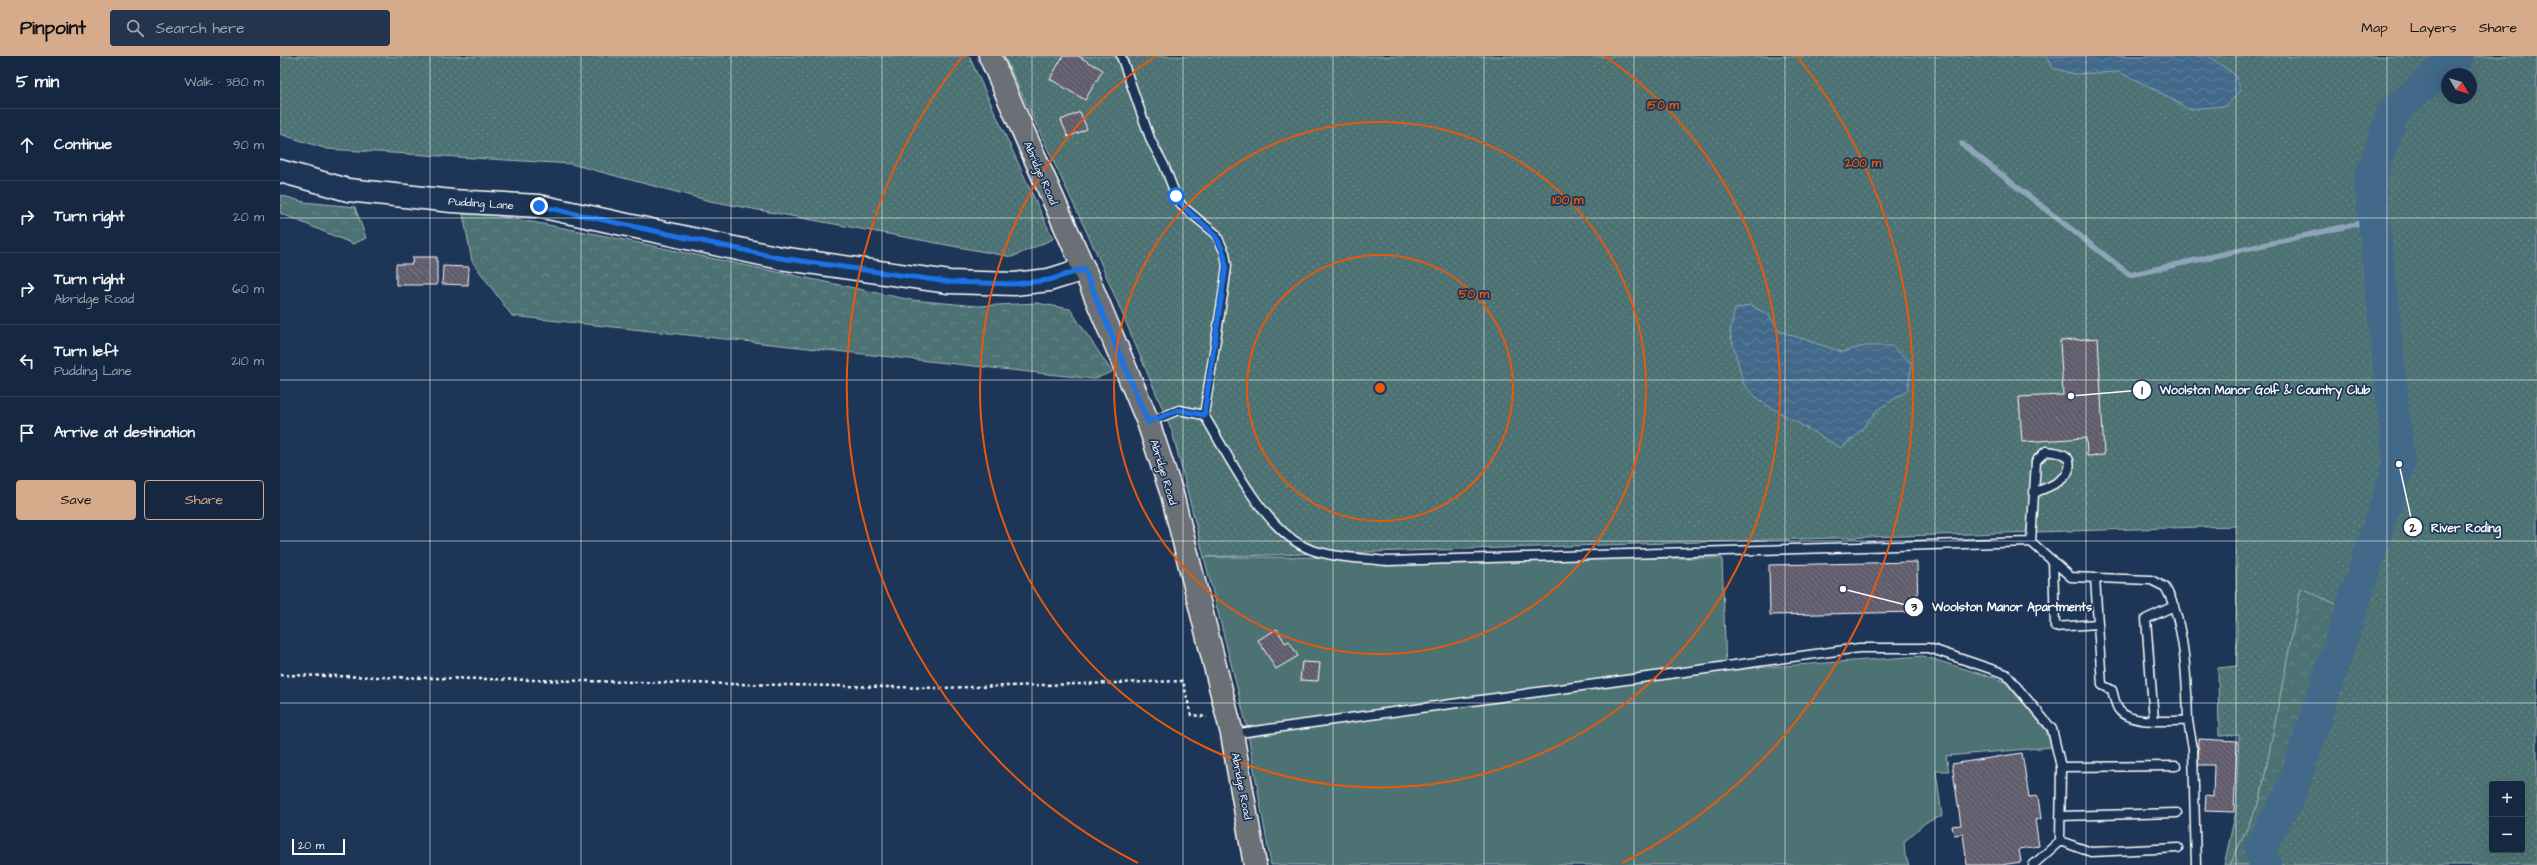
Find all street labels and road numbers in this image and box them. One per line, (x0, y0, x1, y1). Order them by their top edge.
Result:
street label: Abridge Road (1019, 139, 1061, 208)
street label: Pudding Lane (448, 194, 514, 214)
street label: Abridge Road (1145, 437, 1181, 507)
street label: Abridge Road (1227, 751, 1255, 821)

